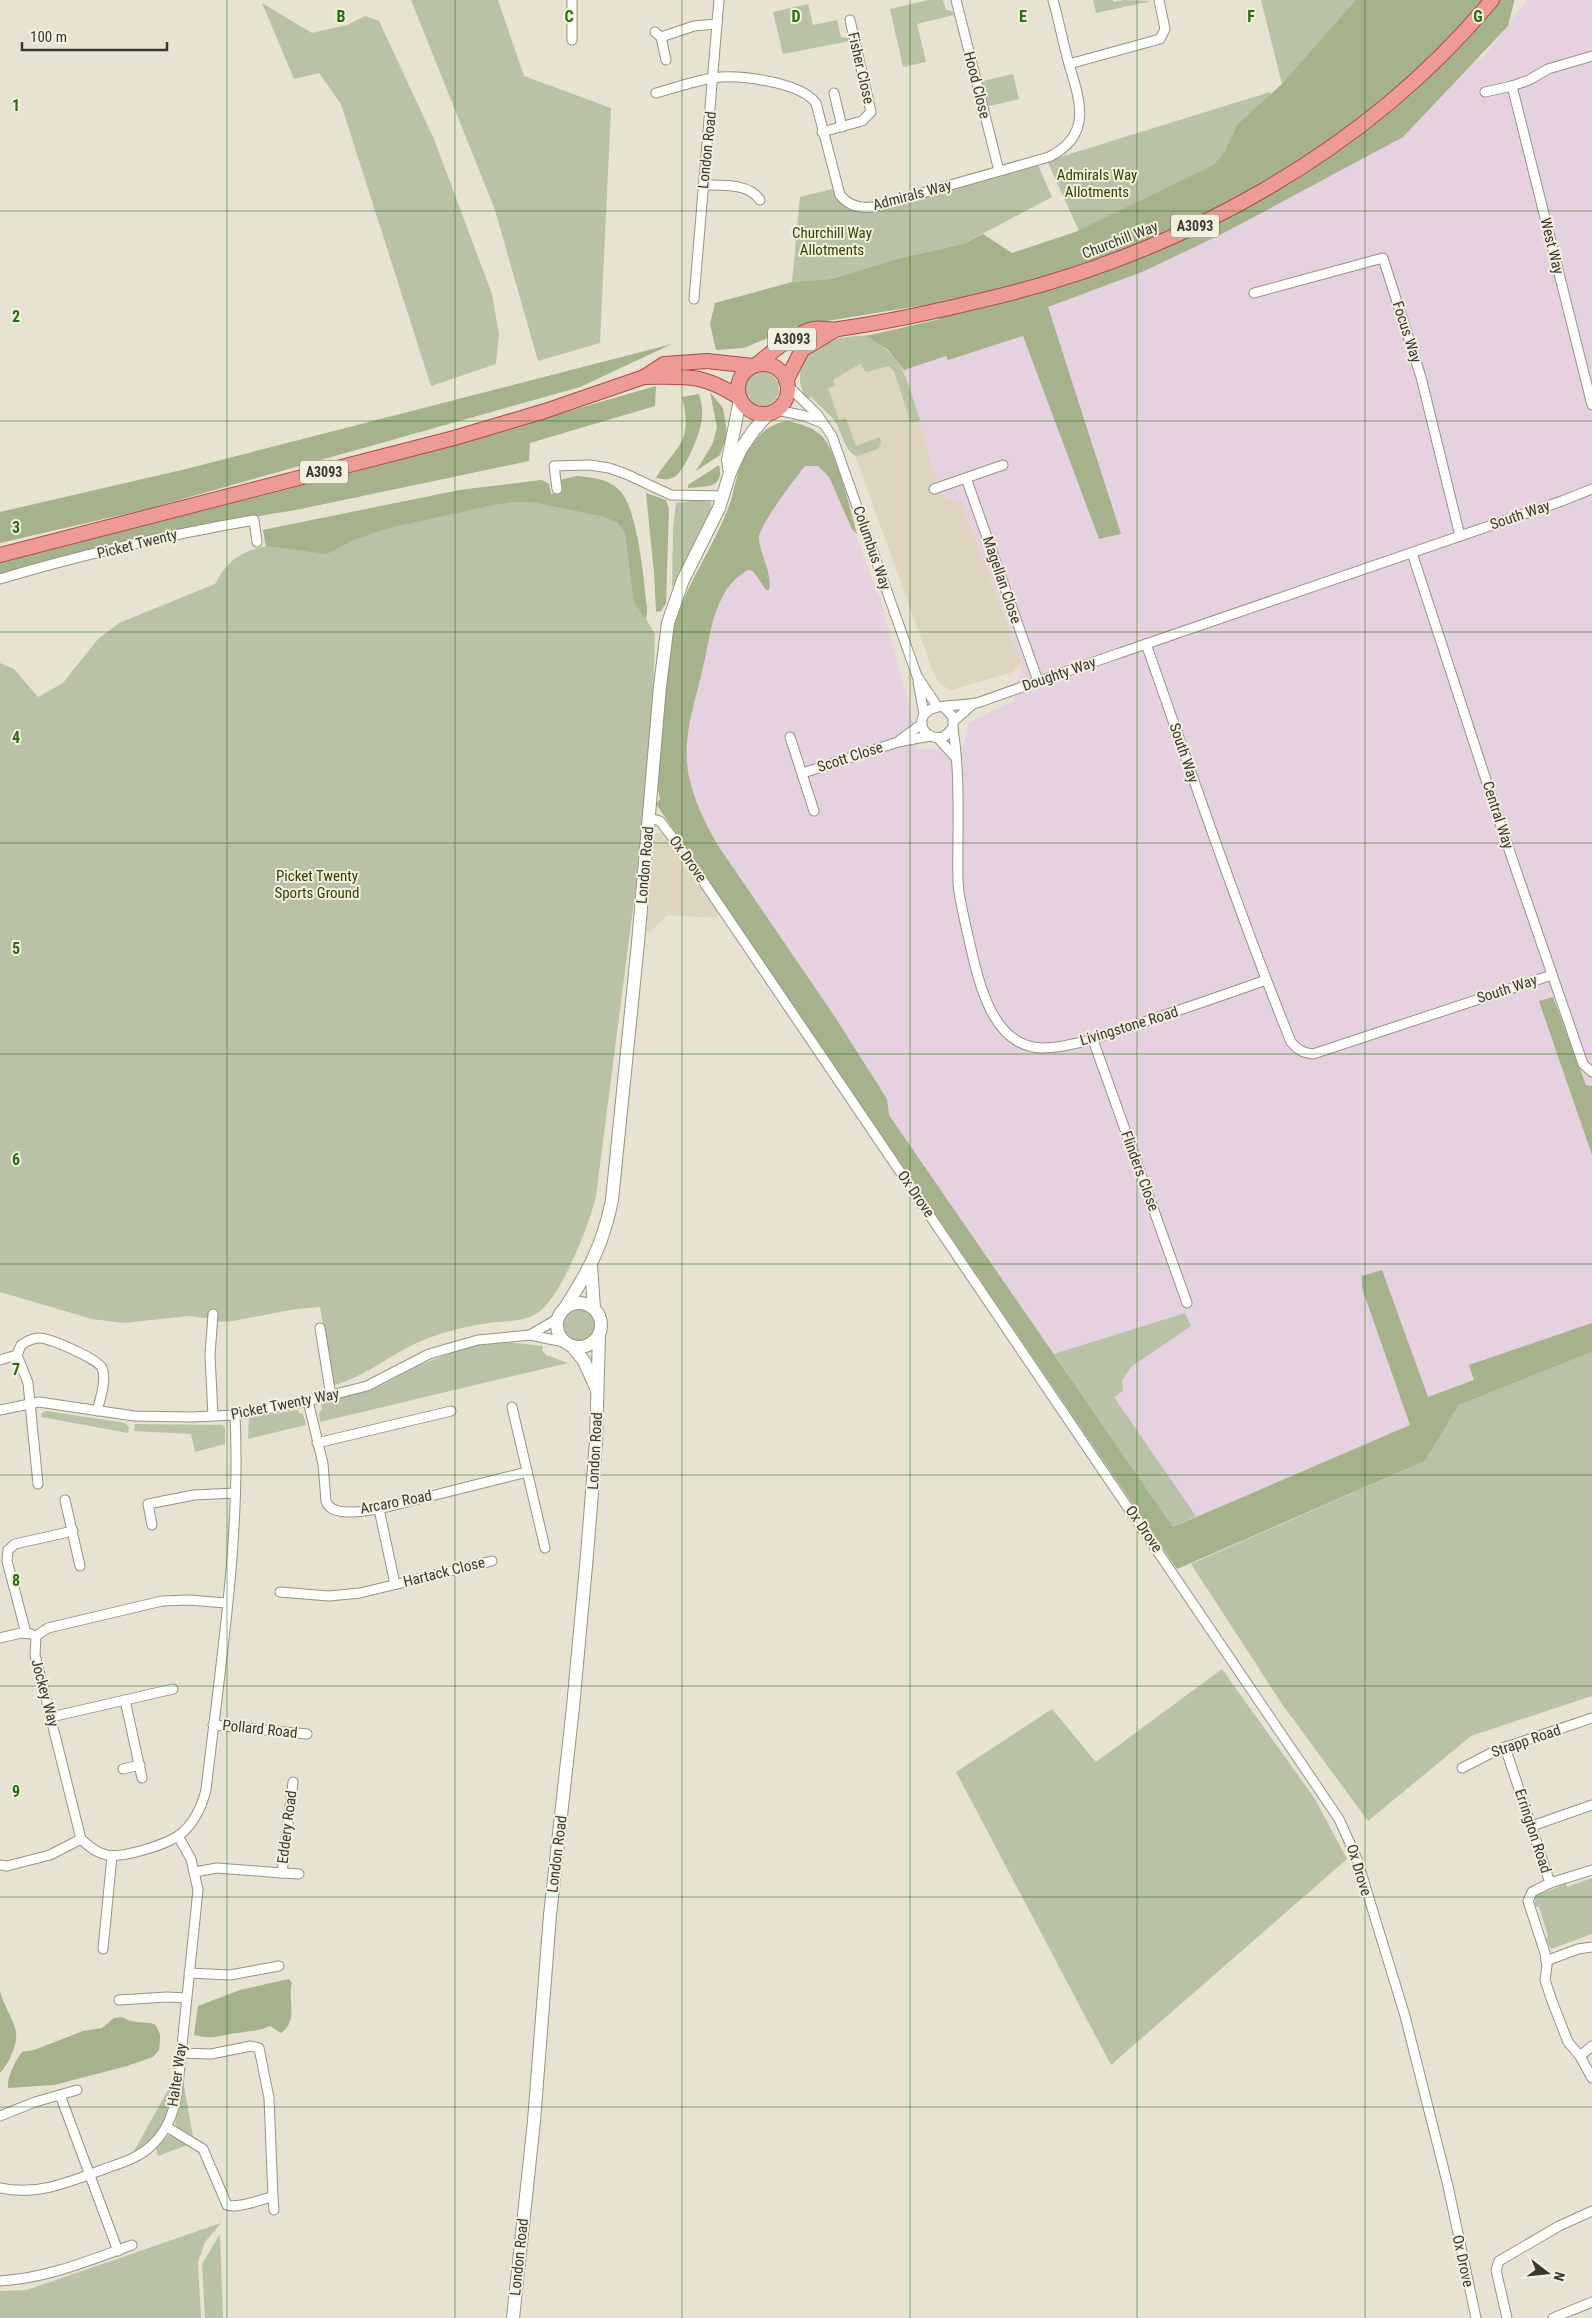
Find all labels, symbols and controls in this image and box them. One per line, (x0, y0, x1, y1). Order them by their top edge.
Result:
text: B (337, 7, 346, 26)
text: C (564, 7, 574, 26)
text: D (791, 7, 801, 26)
text: E (1019, 7, 1027, 26)
text: F (1247, 7, 1255, 26)
text: G (1473, 7, 1483, 26)
scale bar (22, 20, 168, 52)
text: 100 m (30, 28, 67, 46)
street label: Fisher Close (844, 30, 878, 106)
street label: Hood Close (960, 50, 994, 120)
text: 1 (12, 96, 20, 115)
street label: London Road (694, 110, 720, 190)
park label: Admirals Way Allotments (1057, 166, 1137, 201)
street label: Admirals Way (871, 176, 953, 214)
road number: A3093 (1171, 215, 1219, 238)
street label: West Way (1536, 216, 1568, 276)
street label: Churchill Way (1079, 217, 1161, 263)
park label: Churchill Way Allotments (792, 224, 872, 259)
street label: Focus Way (1389, 299, 1425, 365)
text: 2 (12, 307, 20, 326)
road number: A3093 (768, 328, 816, 350)
road number: A3093 (300, 461, 348, 484)
street label: South Way (1488, 496, 1552, 534)
street label: Columbus Way (849, 504, 895, 592)
text: 3 (12, 518, 20, 537)
street label: Picket Twenty (95, 525, 179, 563)
street label: Magellan Close (979, 534, 1025, 626)
street label: Doughty Way (1020, 653, 1098, 695)
street label: South Way (1165, 721, 1203, 785)
text: 4 (12, 728, 20, 747)
street label: Scott Close (815, 738, 885, 776)
street label: Central Way (1479, 779, 1517, 851)
street label: London Road (633, 825, 657, 905)
street label: Ox Drove (665, 832, 711, 886)
park label: Picket Twenty Sports Ground (274, 867, 360, 902)
text: 5 (12, 939, 20, 958)
street label: South Way (1475, 971, 1539, 1007)
street label: Livingstone Road (1078, 1003, 1180, 1049)
street label: Flinders Close (1117, 1128, 1163, 1214)
text: 6 (12, 1150, 20, 1169)
street label: Ox Drove (894, 1167, 938, 1221)
text: 7 (12, 1360, 20, 1379)
street label: Picket Twenty Way (229, 1385, 341, 1423)
street label: London Road (584, 1412, 606, 1490)
street label: Arcaro Road (359, 1486, 433, 1518)
street label: Ox Drove (1122, 1502, 1166, 1556)
street label: Hartack Close (401, 1553, 487, 1591)
text: 8 (12, 1571, 20, 1590)
street label: Jockey Way (27, 1657, 63, 1729)
street label: Pollard Road (222, 1716, 298, 1742)
street label: Strapp Road (1489, 1721, 1563, 1761)
text: 9 (12, 1782, 20, 1801)
street label: Errington Road (1511, 1787, 1555, 1875)
street label: Eddery Road (274, 1789, 300, 1865)
street label: London Road (543, 1814, 571, 1894)
street label: Ox Drove (1343, 1842, 1375, 1898)
street label: Halter Way (164, 2042, 190, 2108)
street label: London Road (506, 2217, 532, 2297)
street label: Ox Drove (1449, 2233, 1477, 2289)
north arrow (1522, 2248, 1572, 2298)
text: N (1551, 2270, 1568, 2283)

